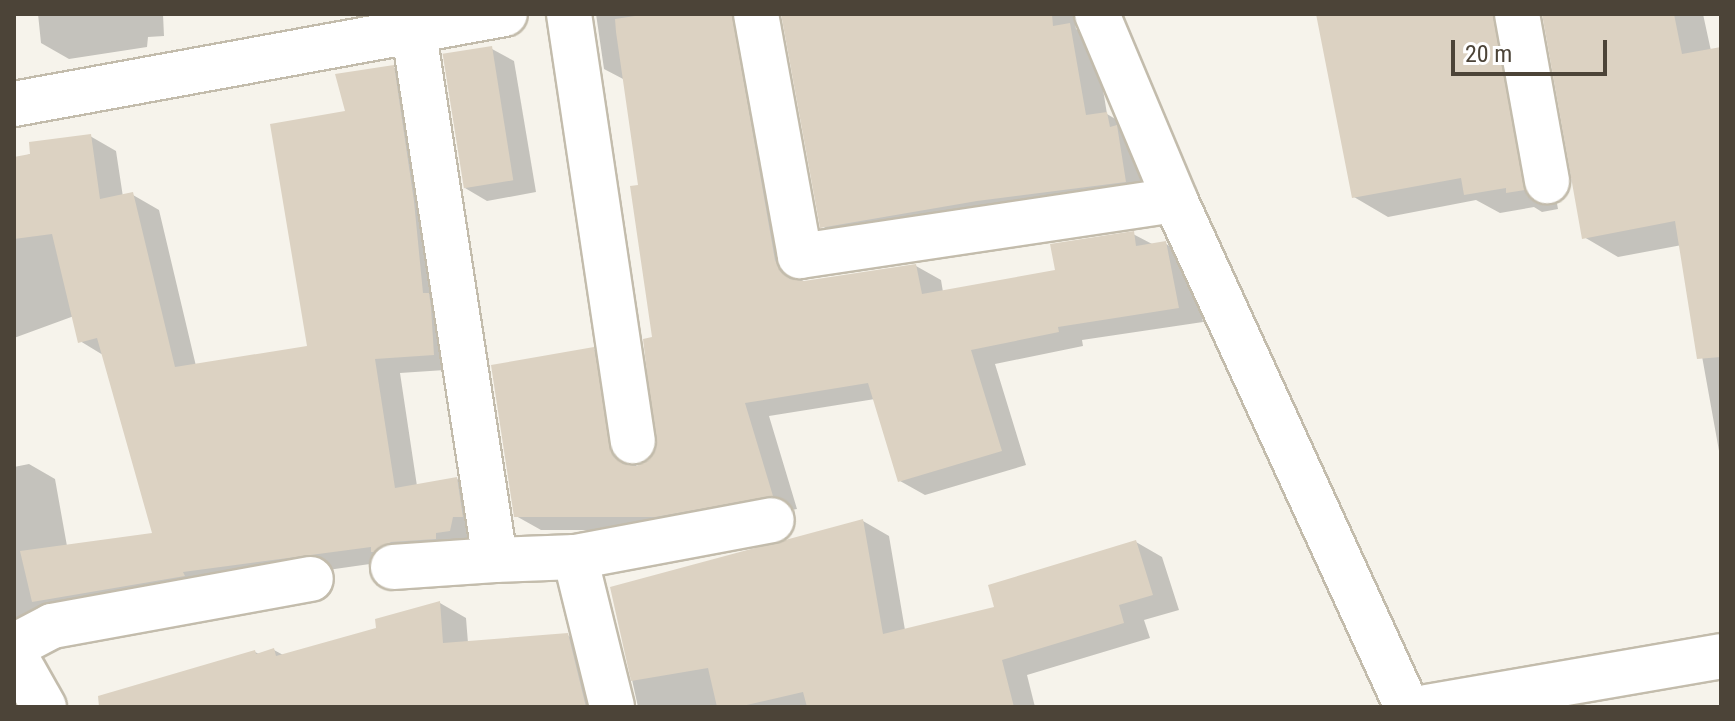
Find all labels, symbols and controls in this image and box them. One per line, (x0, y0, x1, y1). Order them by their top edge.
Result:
scale bar (1455, 24, 1611, 74)
text: 20 m (1465, 40, 1512, 68)

